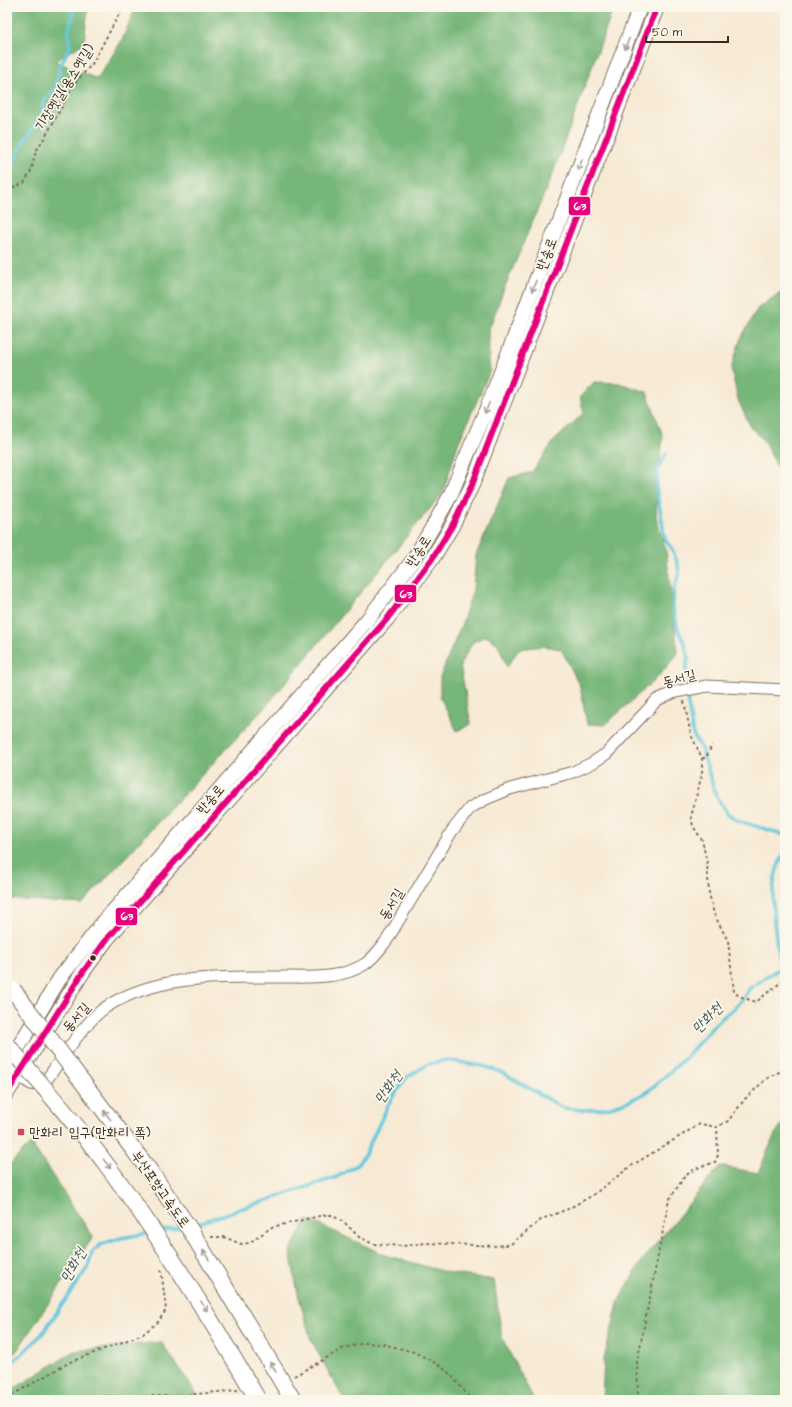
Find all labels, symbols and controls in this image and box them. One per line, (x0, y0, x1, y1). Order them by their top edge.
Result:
scale bar (646, 18, 728, 44)
text: 50 m (652, 24, 683, 41)
one-way arrow (622, 37, 630, 49)
street label: 기장옛길(용소옛길) (30, 40, 100, 135)
one-way arrow (576, 159, 584, 171)
line badge: 63 (568, 196, 591, 216)
text: 63 (574, 199, 587, 214)
street label: 반송로 (532, 235, 562, 274)
one-way arrow (529, 280, 537, 292)
one-way arrow (482, 401, 490, 413)
street label: 반송로 (401, 532, 436, 571)
line badge: 63 (394, 584, 417, 603)
text: 63 (400, 587, 413, 602)
street label: 동서길 (660, 665, 699, 693)
street label: 반송로 (192, 780, 229, 819)
street label: 동서길 (375, 884, 410, 924)
line badge: 63 (115, 907, 138, 926)
text: 63 (121, 909, 134, 924)
unlabelled marker (88, 953, 98, 963)
water label: 만화천 (687, 997, 729, 1039)
street label: 동서길 (58, 998, 96, 1037)
water label: 만화천 (369, 1065, 409, 1108)
one-way arrow (103, 1109, 111, 1120)
place label: 만화리 입구(만화리 쪽) (29, 1123, 151, 1143)
marker: 만화리 입구(만화리 쪽) (16, 1127, 26, 1137)
street label: 부산포항고속도로 (126, 1147, 194, 1232)
one-way arrow (102, 1159, 111, 1170)
water label: 만화천 (55, 1243, 93, 1286)
one-way arrow (202, 1250, 210, 1261)
one-way arrow (200, 1300, 208, 1312)
one-way arrow (269, 1361, 277, 1373)

